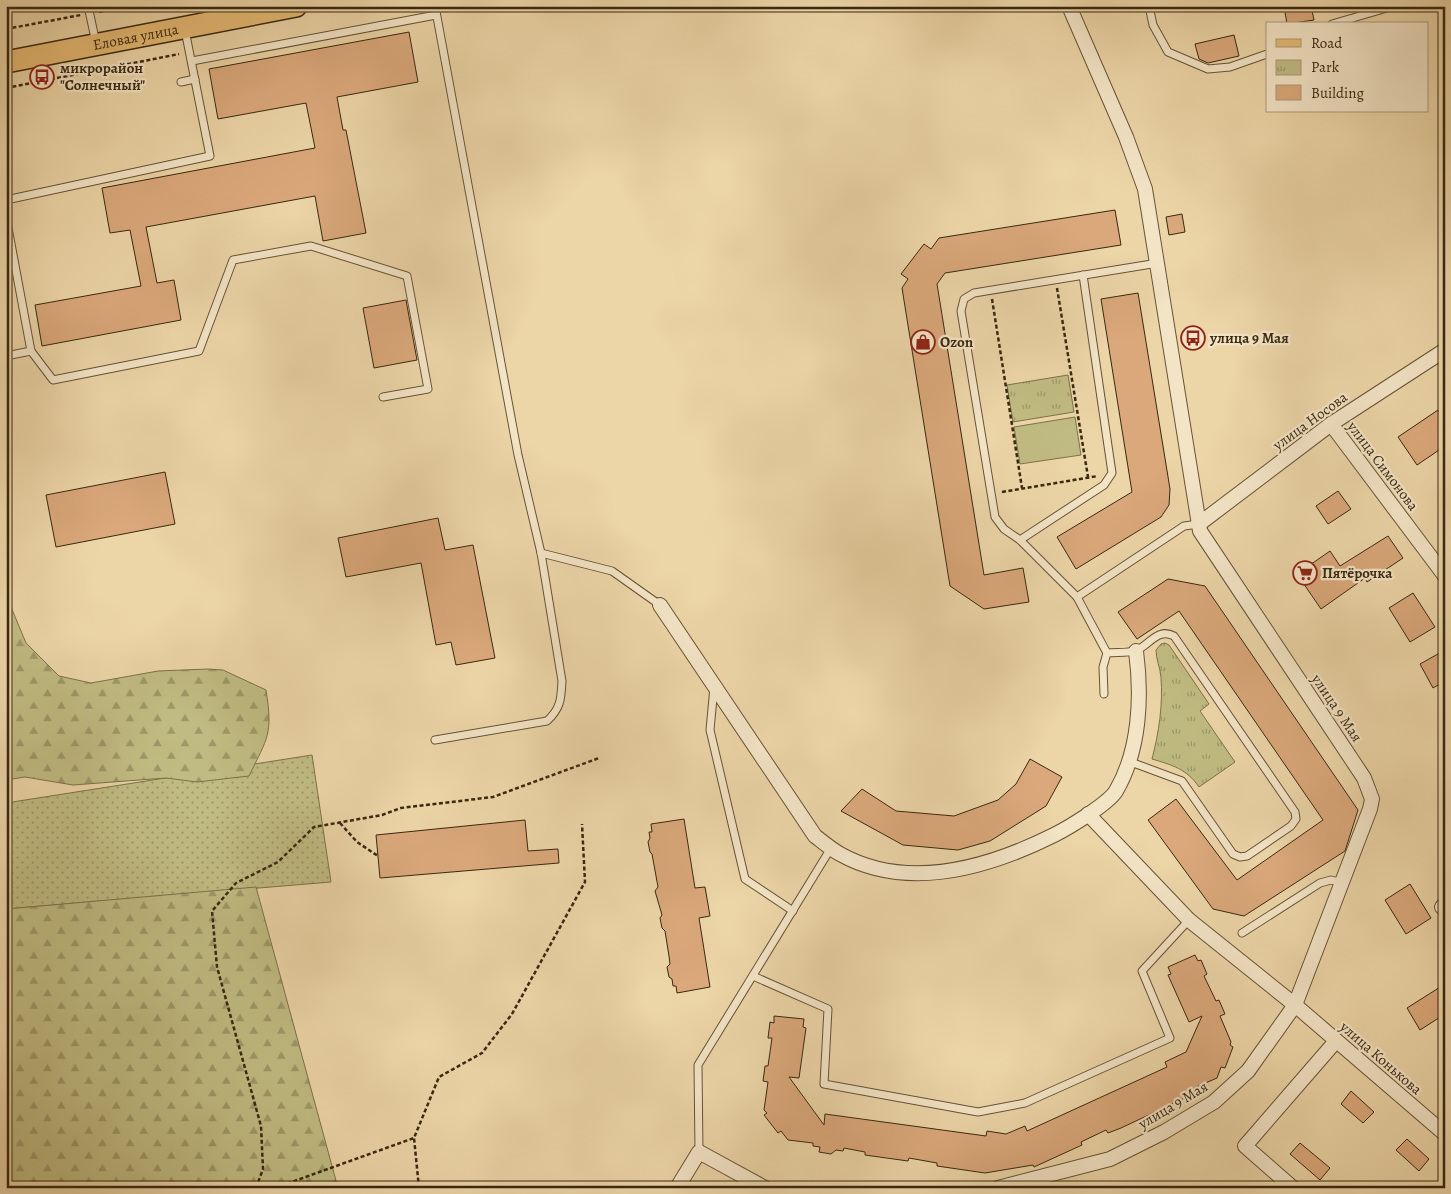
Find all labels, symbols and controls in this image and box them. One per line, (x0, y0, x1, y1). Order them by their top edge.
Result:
street label: Еловая улица (91, 19, 180, 55)
legend (1266, 22, 1428, 112)
text: Road (1311, 33, 1343, 53)
text: Park (1311, 57, 1340, 77)
place label: микрорайон "Солнечный" (60, 58, 145, 95)
bus stop icon: микрорайон "Солнечный" (29, 64, 55, 90)
text: Building (1311, 83, 1364, 103)
bus stop icon: улица 9 Мая (1180, 325, 1206, 351)
place label: улица 9 Мая (1209, 328, 1289, 348)
shop icon: Ozon (910, 329, 936, 355)
place label: Ozon (940, 332, 974, 352)
street label: улица Носова (1268, 387, 1351, 455)
street label: улица Симонова (1342, 416, 1423, 515)
supermarket icon: Пятёрочка (1292, 560, 1318, 586)
place label: Пятёрочка (1322, 563, 1393, 583)
street label: улица 9 Мая (1306, 669, 1367, 746)
street label: улица Конькова (1335, 1016, 1426, 1099)
street label: улица 9 Мая (1134, 1076, 1211, 1134)

